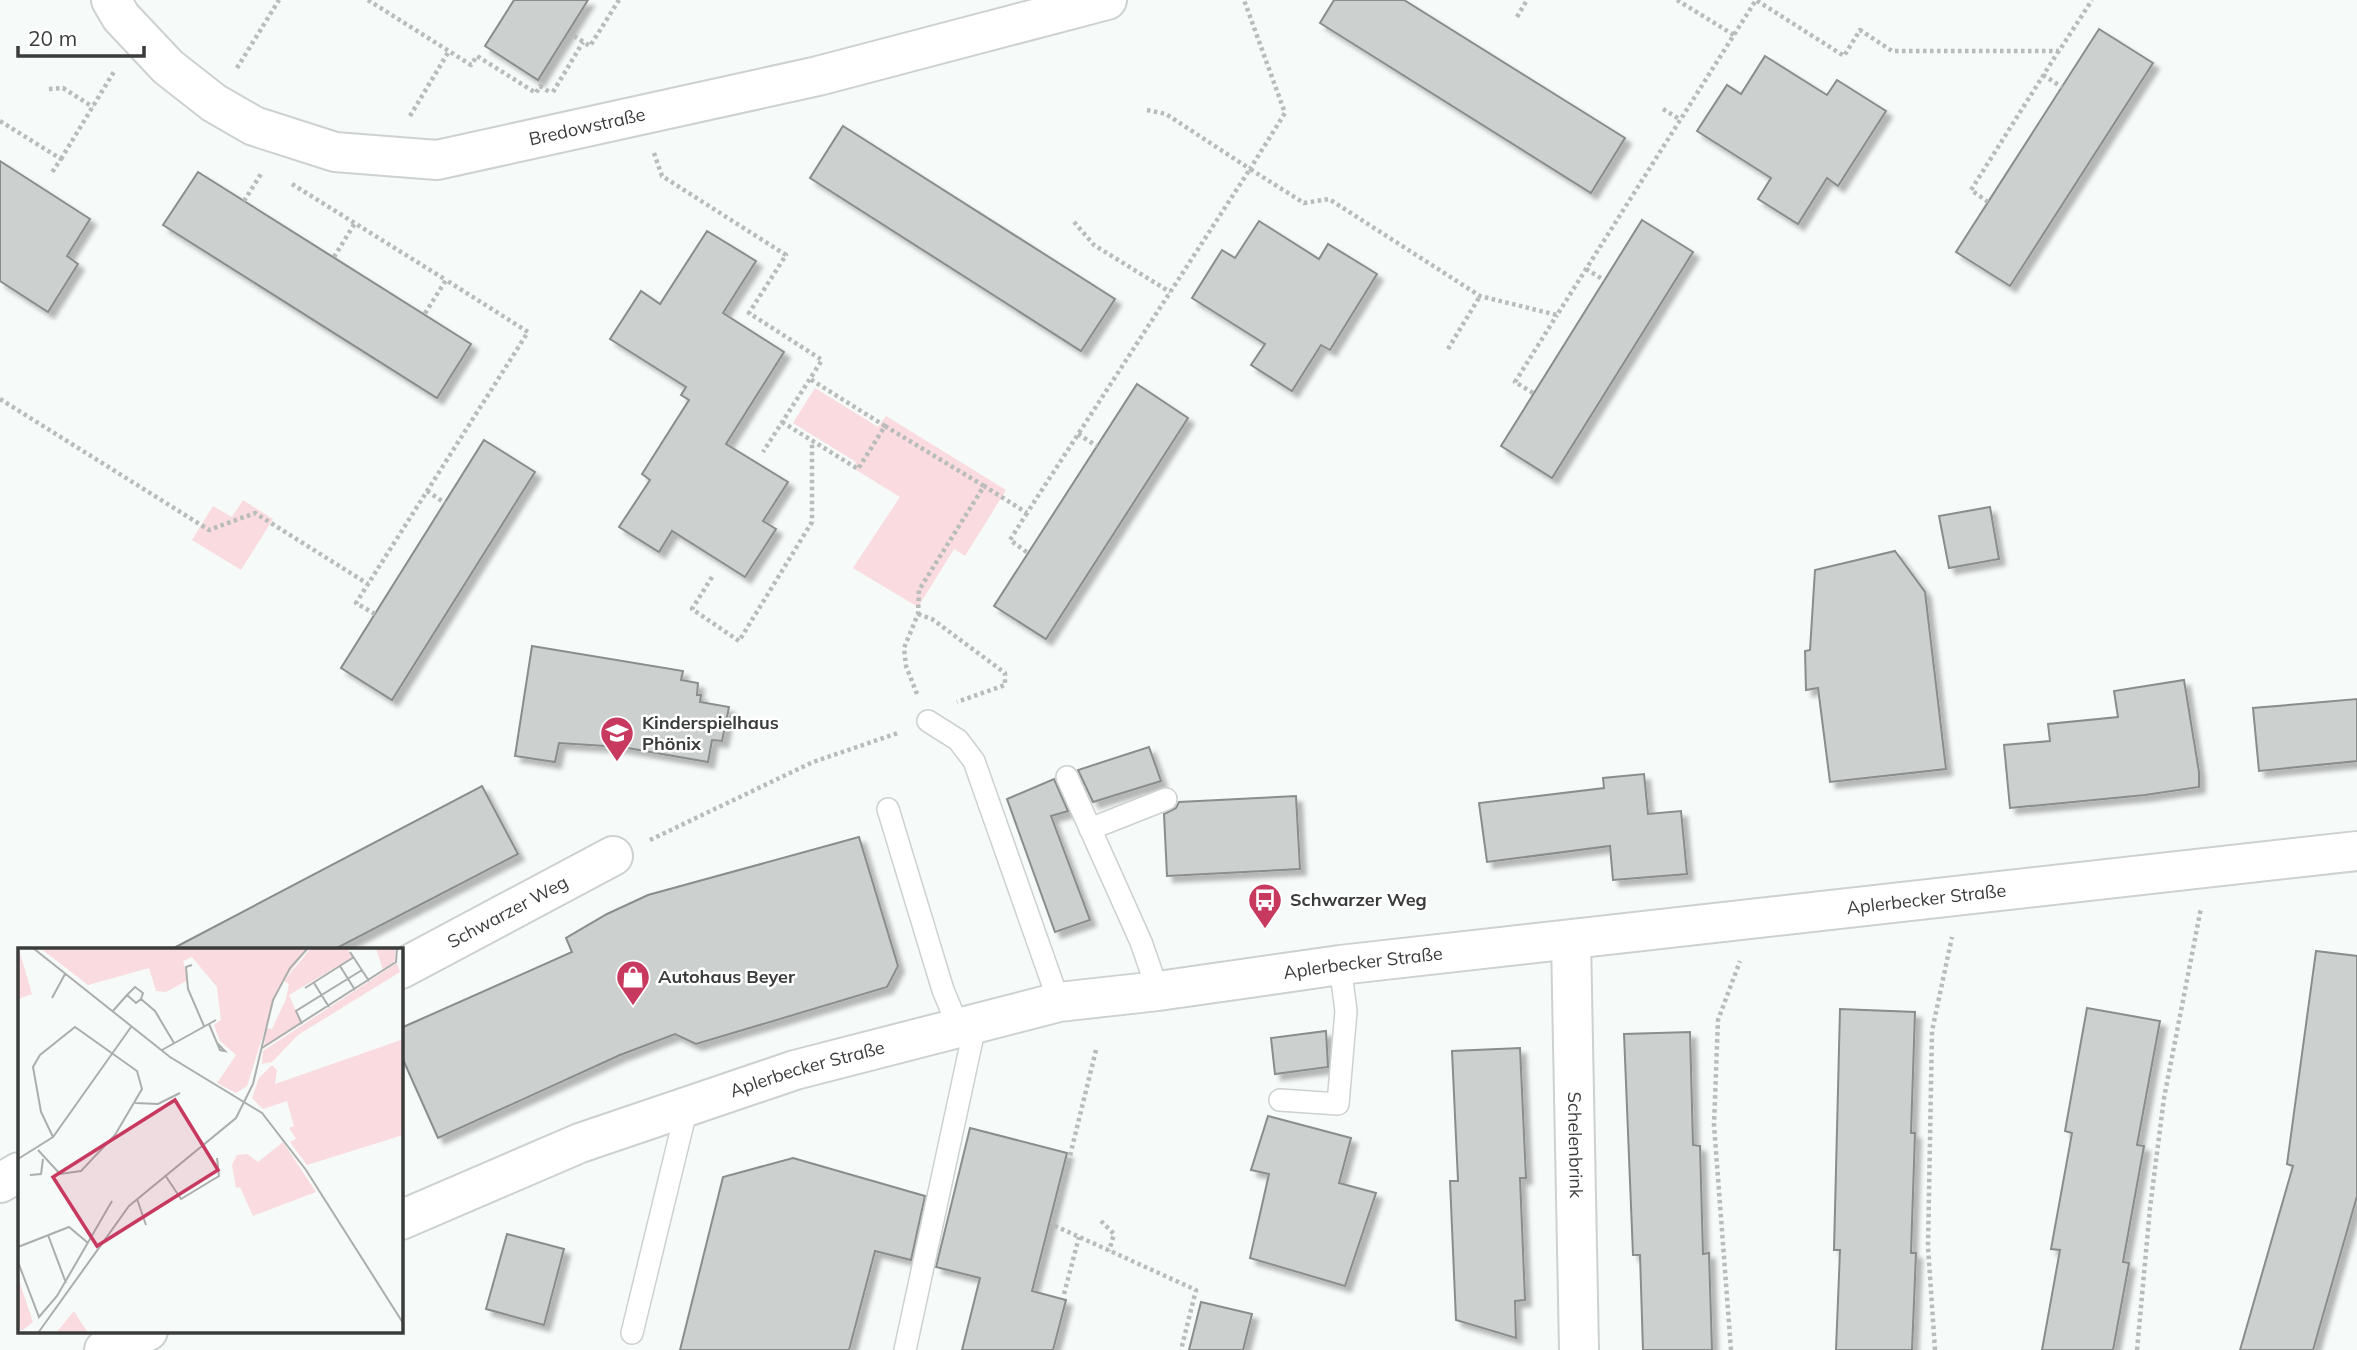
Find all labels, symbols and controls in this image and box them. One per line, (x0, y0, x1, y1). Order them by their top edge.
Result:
scale bar (18, 14, 144, 58)
text: 20 m (28, 25, 77, 51)
street label: Bredowstraße (527, 102, 647, 150)
place label: Kinderspielhaus Phönix (642, 711, 779, 755)
school or university icon: Kinderspielhaus Phönix (598, 714, 636, 763)
street label: Schwarzer Weg (443, 870, 572, 953)
street label: Aplerbecker Straße (1845, 878, 2007, 919)
bus stop icon: Schwarzer Weg (1246, 881, 1284, 930)
place label: Schwarzer Weg (1290, 888, 1427, 911)
street label: Aplerbecker Straße (1282, 942, 1444, 984)
inset map (18, 948, 402, 1332)
shop icon: Autohaus Beyer (614, 958, 652, 1007)
place label: Autohaus Beyer (658, 965, 796, 988)
street label: Aplerbecker Straße (727, 1035, 887, 1102)
street label: Schelenbrink (1563, 1091, 1588, 1199)

